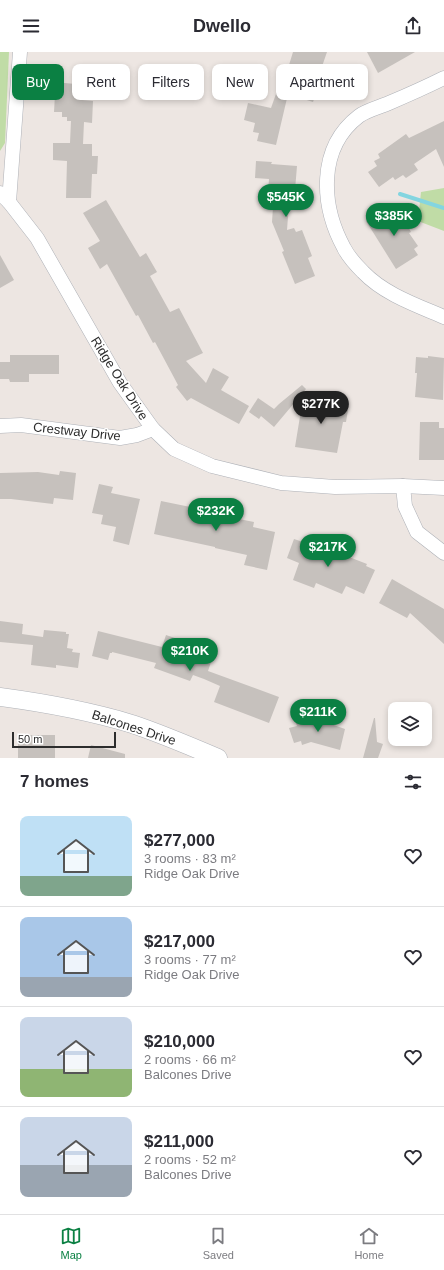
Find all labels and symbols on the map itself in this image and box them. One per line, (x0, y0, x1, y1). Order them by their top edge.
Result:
pin: $545K (258, 184, 314, 218)
pin: $385K (366, 203, 422, 237)
street label: Ridge Oak Drive (88, 334, 151, 423)
pin: $277K (293, 391, 349, 425)
street label: Crestway Drive (32, 419, 122, 444)
pin: $232K (188, 498, 244, 532)
pin: $217K (300, 534, 356, 568)
pin: $210K (162, 638, 218, 672)
pin: $211K (290, 699, 346, 733)
street label: Balcones Drive (90, 707, 178, 748)
scale bar (12, 730, 116, 749)

